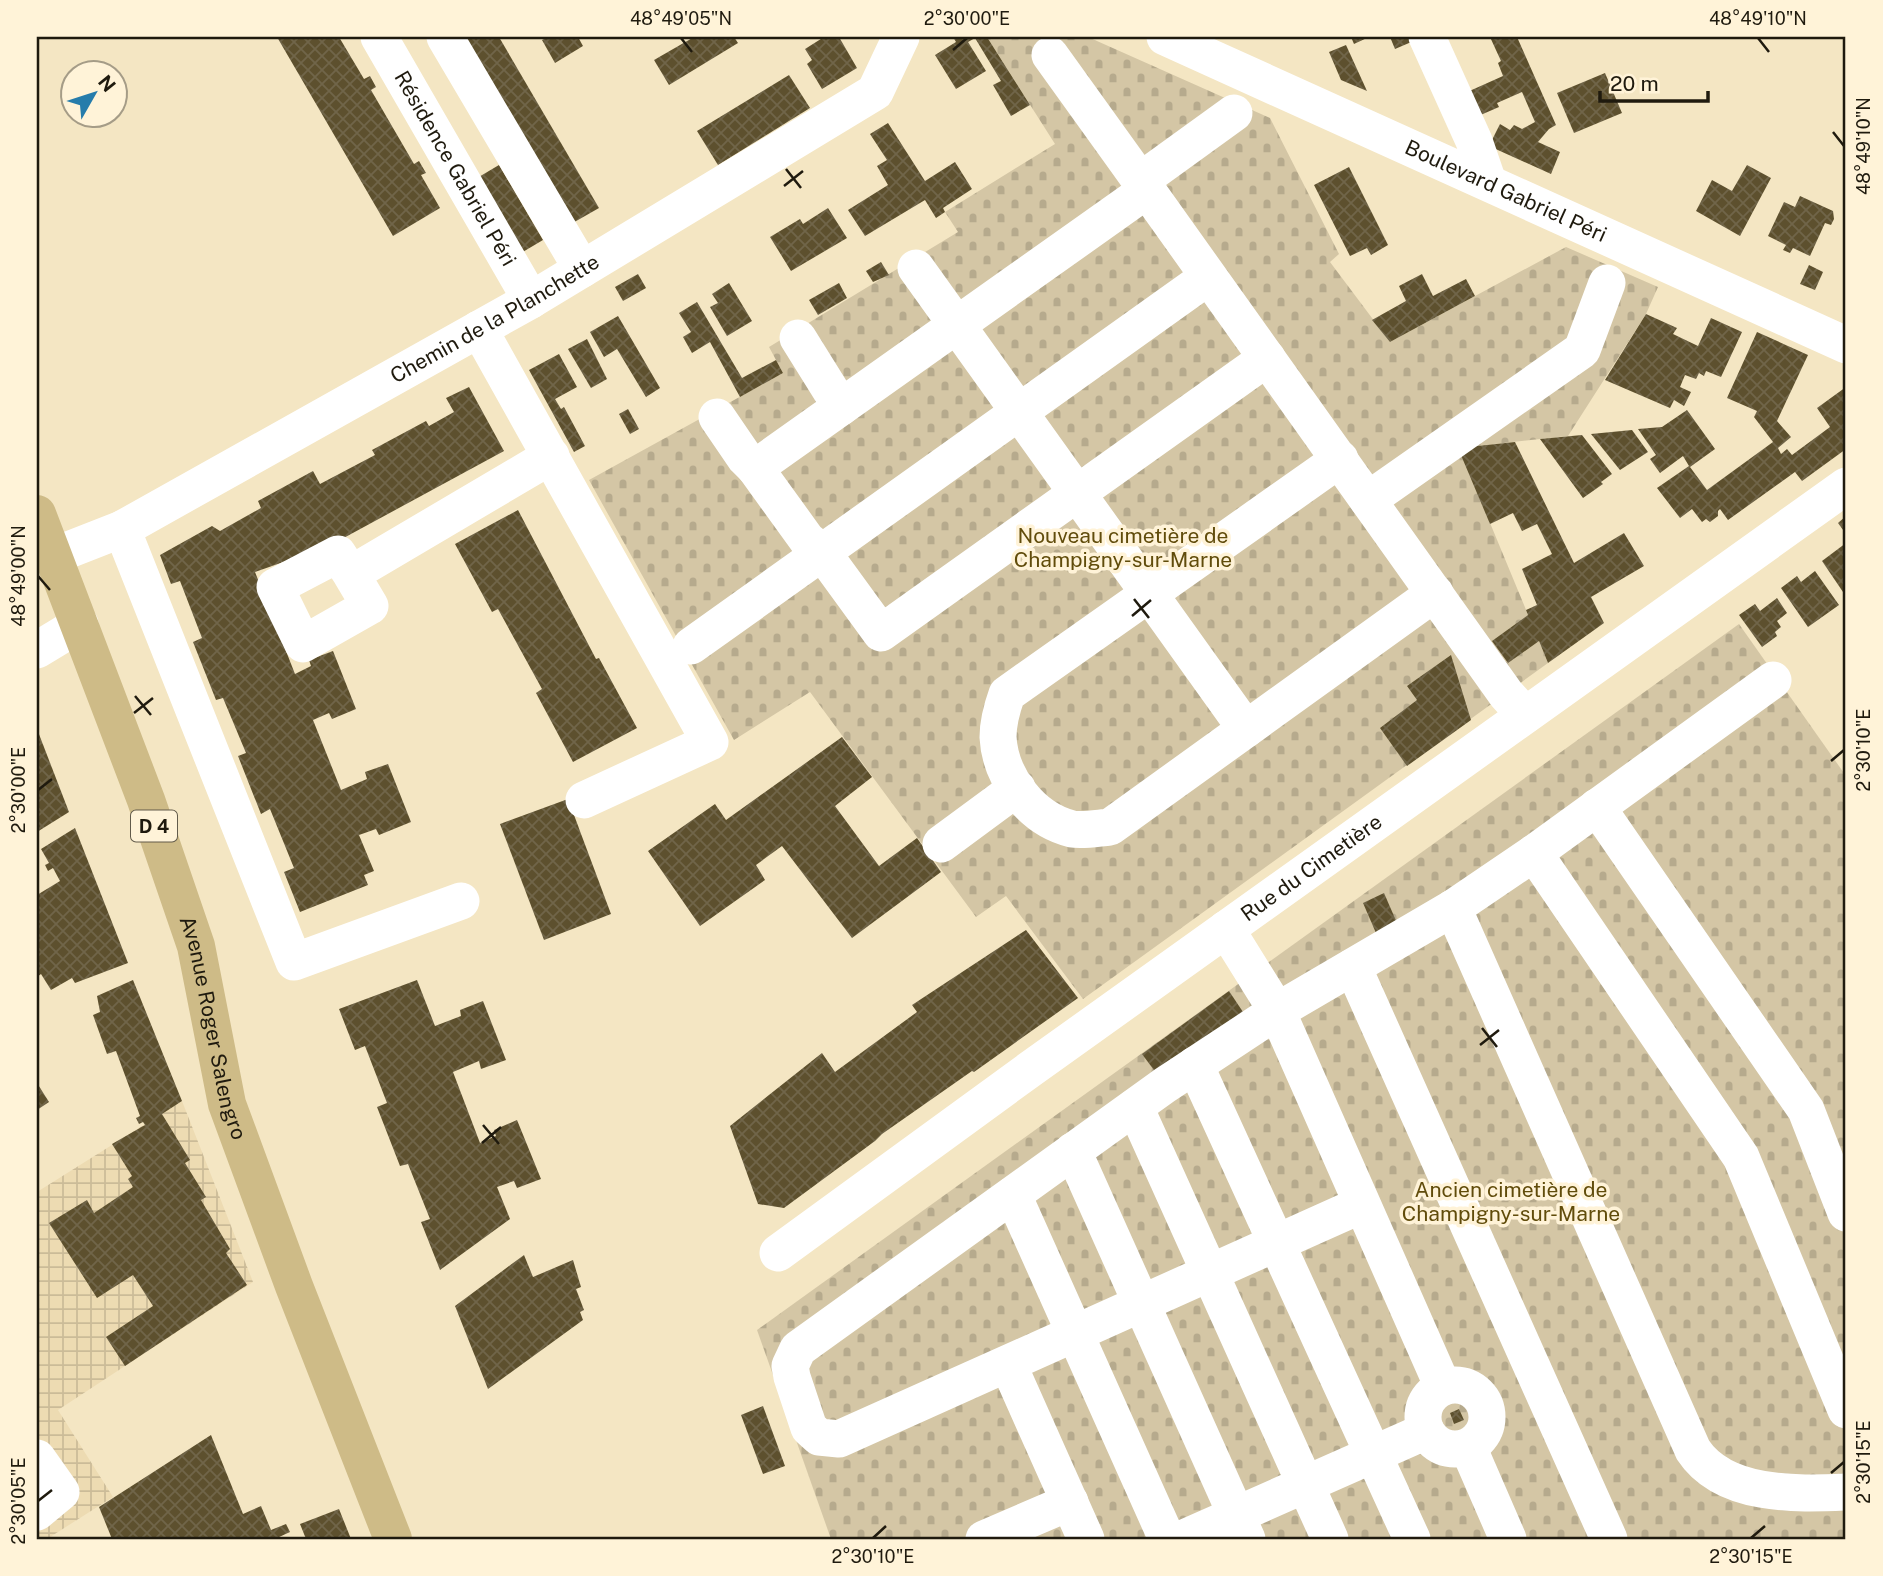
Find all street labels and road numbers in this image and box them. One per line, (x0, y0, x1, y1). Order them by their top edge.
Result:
street label: Résidence Gabriel Péri (389, 66, 522, 270)
street label: Boulevard Gabriel Péri (1401, 134, 1611, 247)
street label: Chemin de la Planchette (386, 249, 603, 388)
street label: Rue du Cimetière (1236, 809, 1387, 926)
road number: D 4 (131, 810, 177, 842)
street label: Avenue Roger Salengro (175, 912, 252, 1143)

